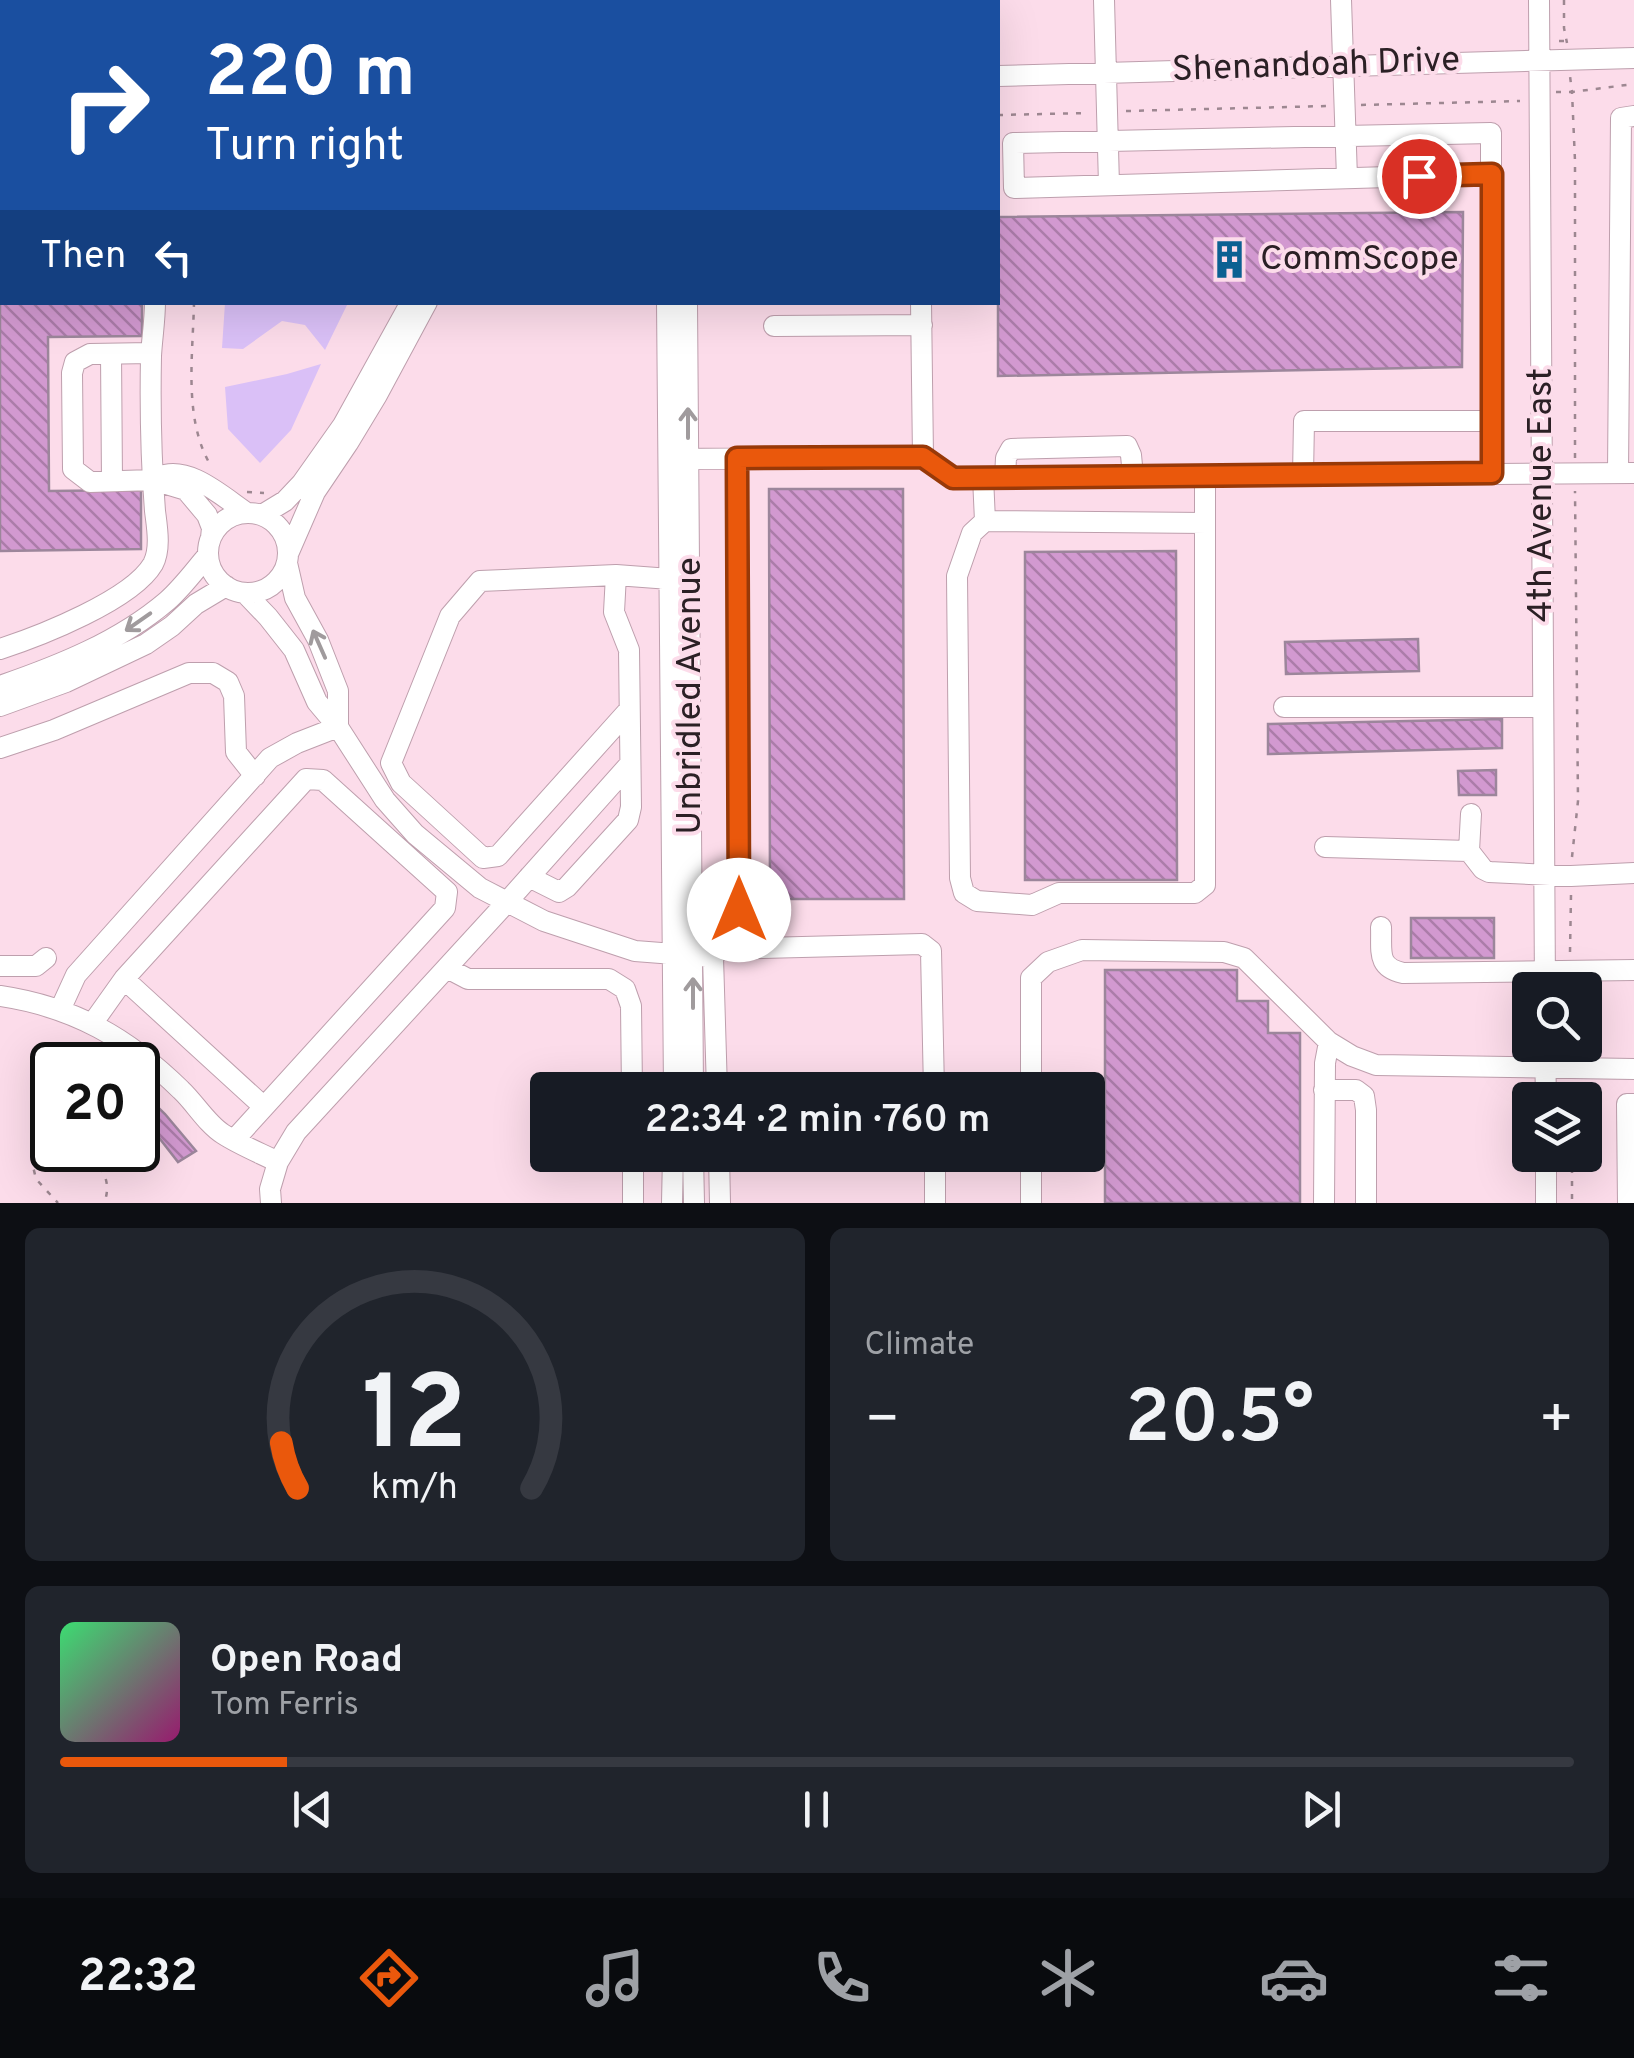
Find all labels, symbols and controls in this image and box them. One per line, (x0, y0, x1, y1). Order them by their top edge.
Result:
text: 220 m (205, 32, 415, 121)
street label: Shenandoah Drive (1171, 39, 1461, 93)
icon: right (40, 40, 170, 170)
text: Turn right (205, 119, 404, 176)
pin (1377, 134, 1462, 219)
icon: arrive (1392, 149, 1447, 204)
icon: left (146, 230, 201, 285)
text: Then (40, 233, 126, 282)
place label: CommScope (1260, 238, 1459, 282)
building icon: CommScope (1209, 239, 1251, 281)
street label: 4th Avenue East (1520, 368, 1564, 622)
one-way arrow (679, 407, 698, 439)
street label: Unbridled Avenue (669, 557, 713, 835)
one-way arrow (125, 611, 153, 632)
one-way arrow (309, 629, 327, 659)
position arrow (687, 858, 791, 962)
map controls (1512, 972, 1602, 1172)
button: search (1512, 972, 1602, 1062)
one-way arrow (683, 977, 702, 1009)
speed limit sign: 20 (30, 1042, 160, 1172)
button: layers (1512, 1082, 1602, 1172)
text: 22:34 · 2 min · 760 m (645, 1097, 990, 1146)
text: Climate (865, 1326, 974, 1366)
text: 12 (362, 1354, 467, 1486)
text: 20.5° (1124, 1374, 1314, 1469)
text: − (865, 1387, 900, 1457)
text: + (1539, 1387, 1574, 1457)
text: km/h (371, 1466, 458, 1512)
text: Open Road (210, 1637, 403, 1686)
text: Tom Ferris (210, 1686, 359, 1726)
icon: previous (285, 1782, 340, 1837)
icon: pause (789, 1782, 844, 1837)
icon: next (1294, 1782, 1349, 1837)
icon: directions (354, 1943, 424, 2013)
icon: music (580, 1943, 650, 2013)
icon: phone (807, 1943, 877, 2013)
icon: climate (1033, 1943, 1103, 2013)
icon: car (1259, 1943, 1329, 2013)
icon: filters (1486, 1943, 1556, 2013)
text: 22:32 (78, 1950, 198, 2007)

